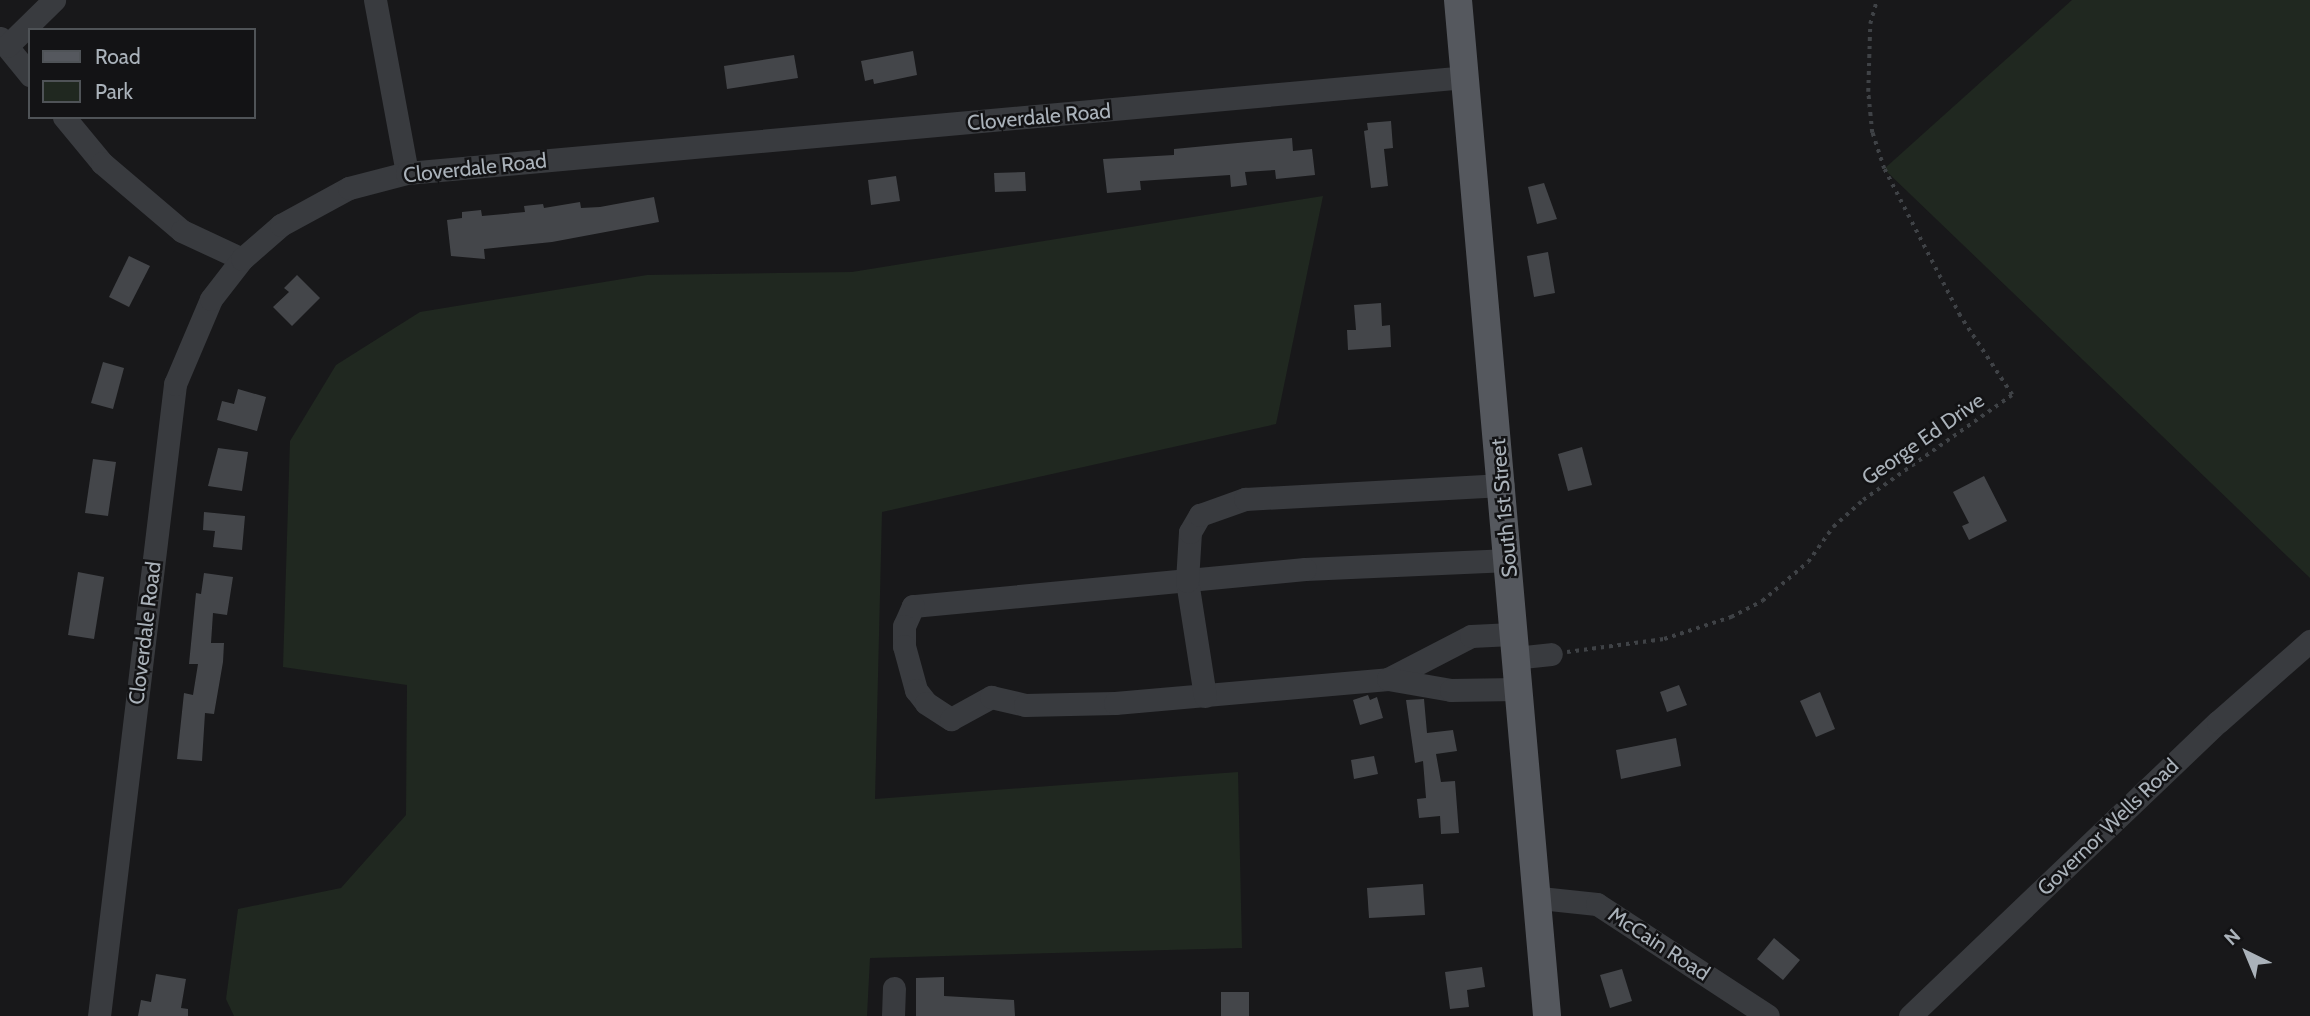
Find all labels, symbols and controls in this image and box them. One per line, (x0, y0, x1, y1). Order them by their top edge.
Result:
legend (28, 28, 256, 119)
text: Road (95, 44, 141, 69)
text: Park (95, 79, 133, 104)
street label: Cloverdale Road (966, 98, 1112, 136)
street label: Cloverdale Road (402, 148, 548, 188)
street label: George Ed Drive (1857, 388, 1989, 490)
street label: South 1st Street (1485, 438, 1523, 578)
street label: Cloverdale Road (124, 560, 166, 706)
street label: Governor Wells Road (2032, 753, 2184, 901)
street label: McCain Road (1604, 902, 1714, 986)
north arrow (2212, 918, 2282, 988)
text: N (2220, 924, 2245, 950)

